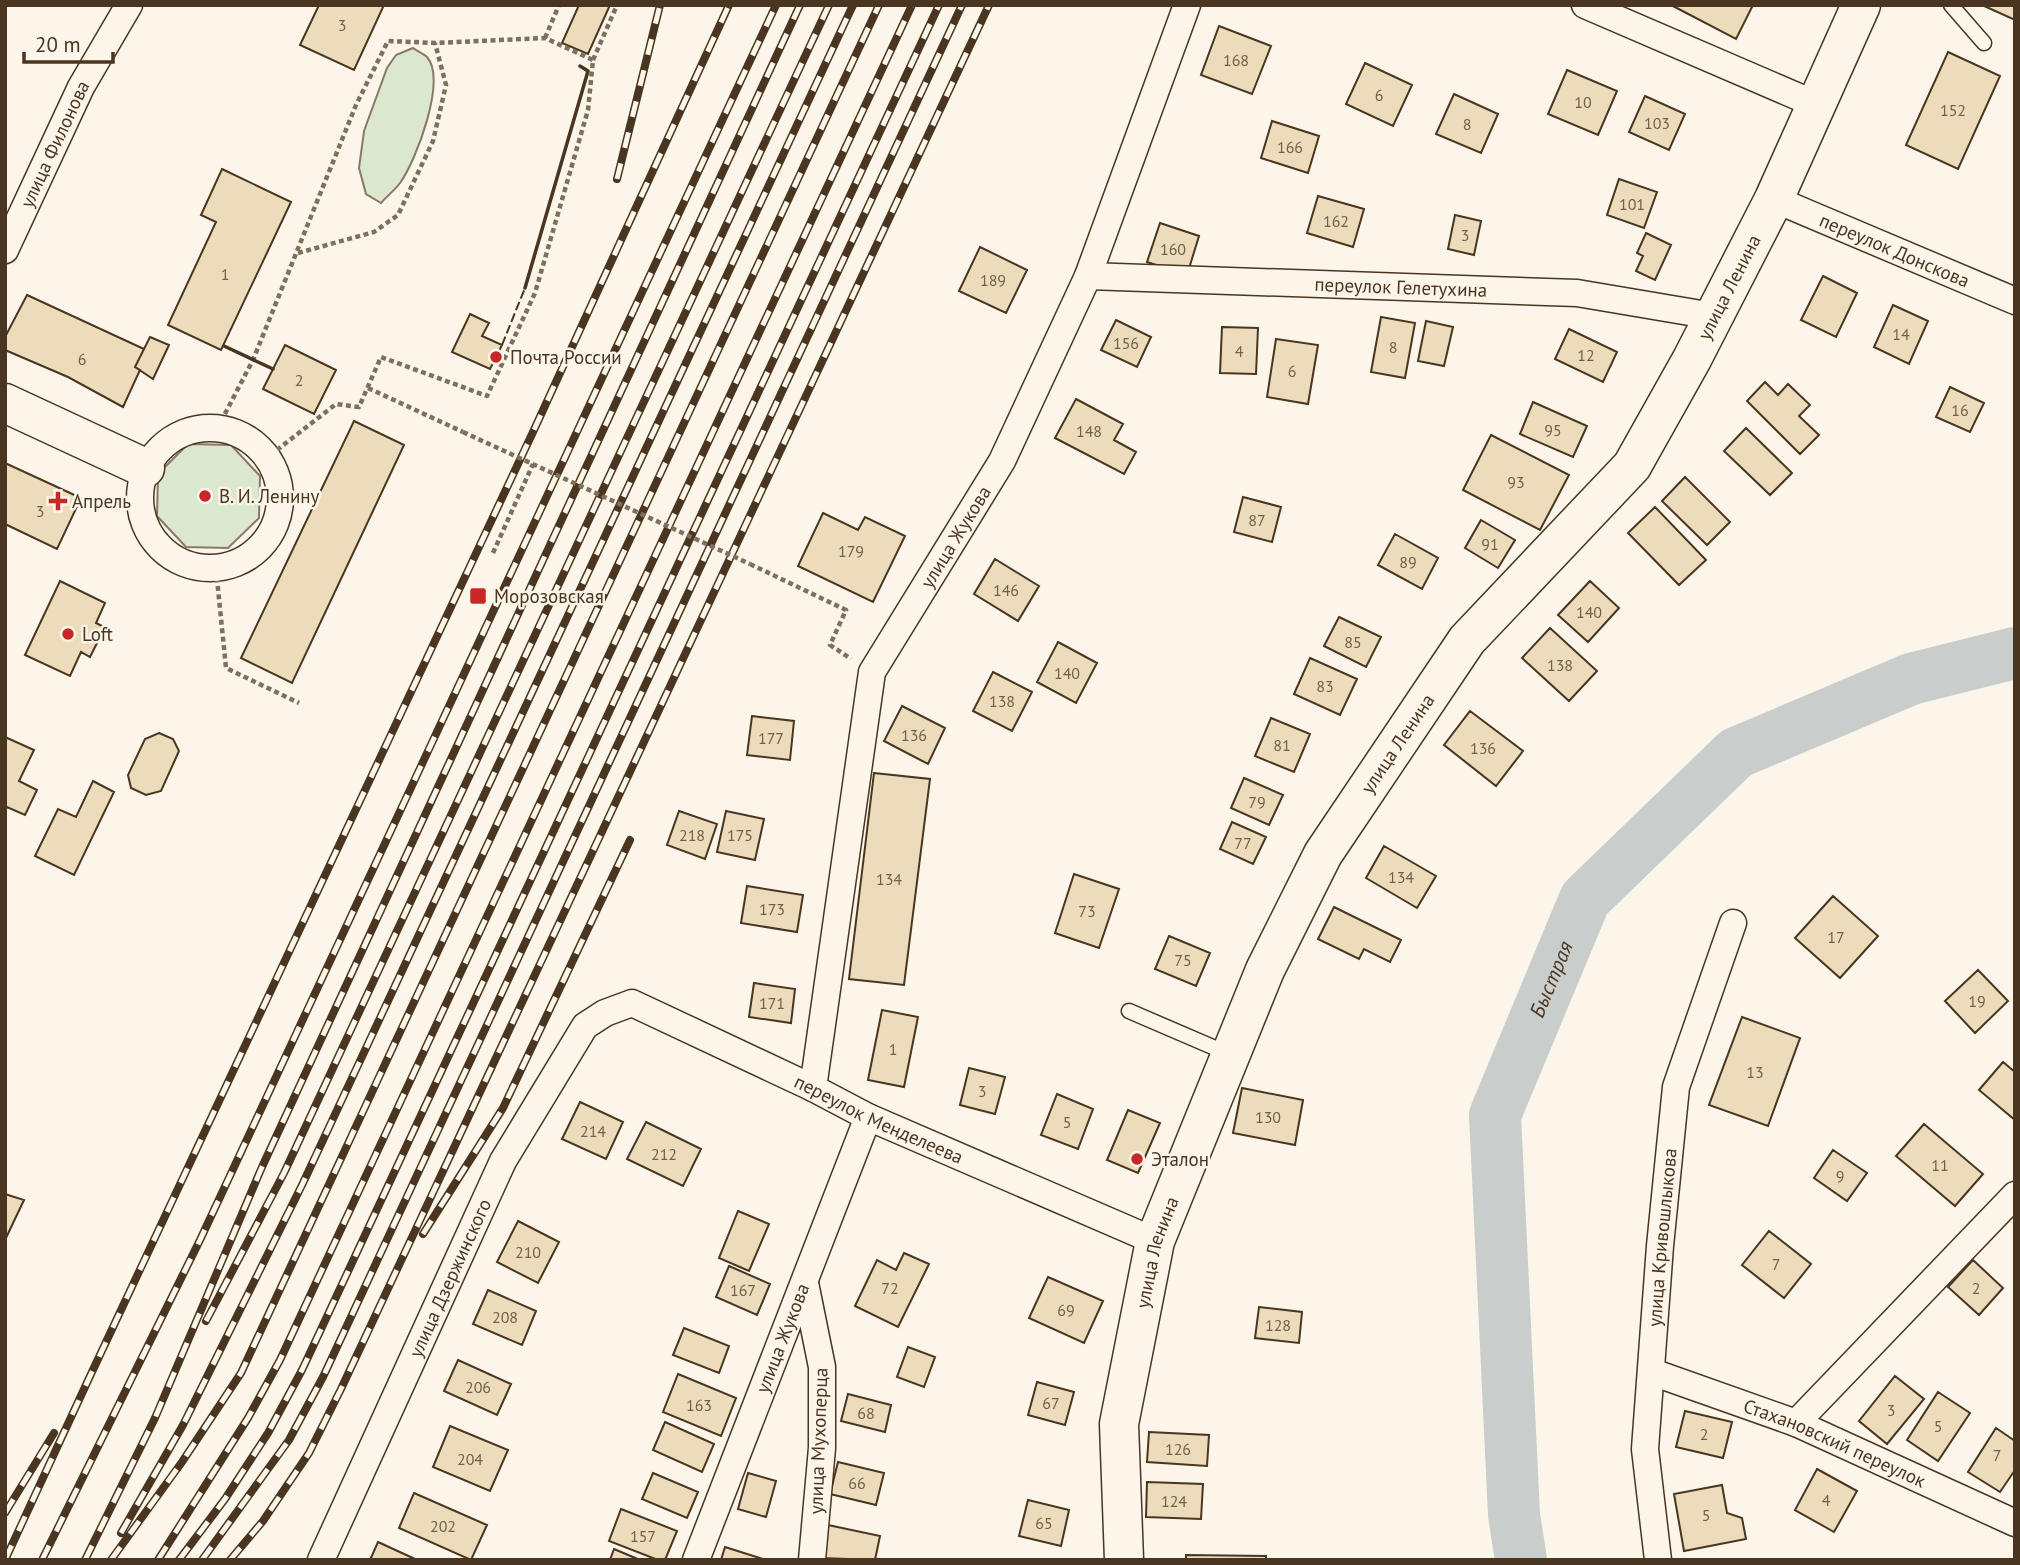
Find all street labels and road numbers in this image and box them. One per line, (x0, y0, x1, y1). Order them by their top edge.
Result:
street label: улица Филонова (14, 76, 94, 211)
street label: переулок Донскова (1816, 208, 1973, 292)
street label: улица Ленина (1692, 230, 1766, 344)
street label: переулок Гелетухина (1314, 272, 1488, 302)
street label: улица Жукова (915, 481, 996, 592)
street label: улица Ленина (1355, 689, 1439, 798)
street label: переулок Менделеева (791, 1069, 967, 1169)
street label: улица Кривошлыкова (1642, 1147, 1682, 1328)
street label: улица Ленина (1130, 1193, 1184, 1310)
street label: улица Дзержинского (403, 1195, 496, 1361)
street label: улица Жукова (750, 1280, 814, 1396)
street label: улица Мухоперца (803, 1367, 833, 1515)
street label: Стахановский переулок (1740, 1393, 1930, 1493)

